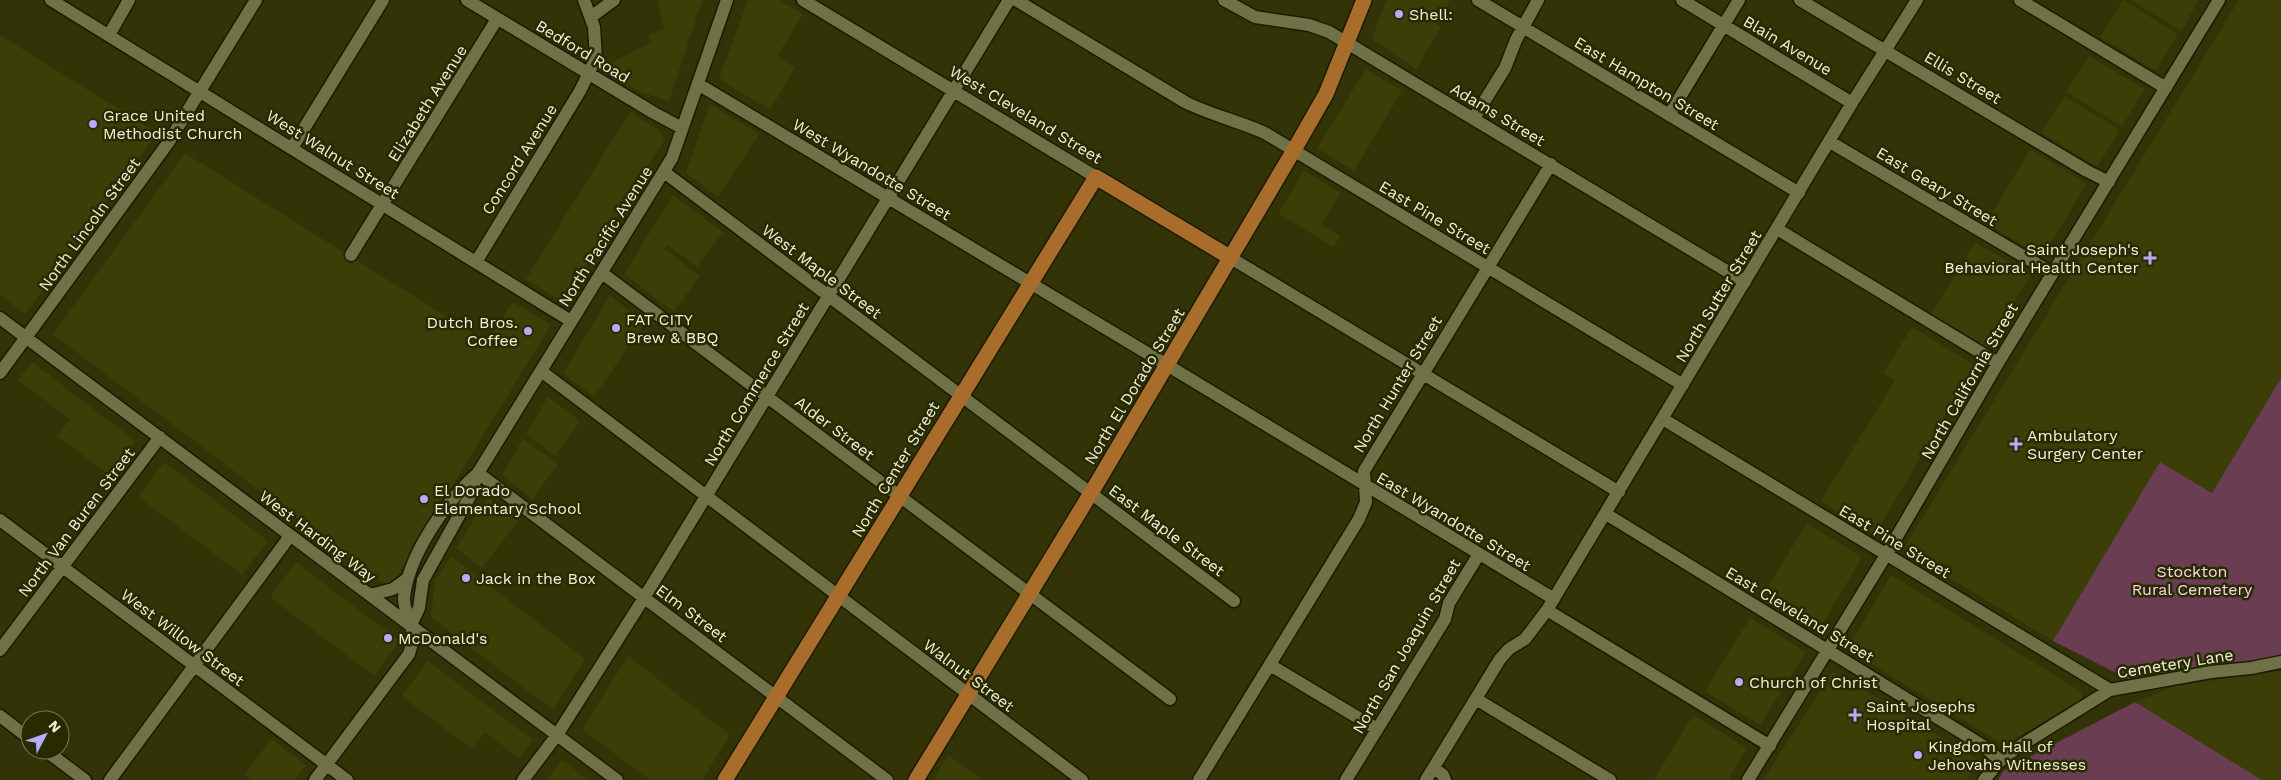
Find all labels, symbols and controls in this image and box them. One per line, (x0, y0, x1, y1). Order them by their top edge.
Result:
place label: Shell: (1409, 5, 1453, 24)
marker: Shell: (1393, 8, 1405, 20)
street label: Blain Avenue (1740, 12, 1835, 79)
street label: Bedford Road (532, 16, 633, 87)
street label: East Hampton Street (1571, 33, 1723, 134)
street label: Elizabeth Avenue (384, 41, 471, 165)
street label: Ellis Street (1921, 47, 2005, 108)
street label: West Cleveland Street (946, 61, 1106, 168)
street label: Adams Street (1447, 79, 1549, 150)
street label: Concord Avenue (478, 100, 561, 218)
place label: Grace United Methodist Church (103, 106, 243, 143)
street label: West Walnut Street (263, 106, 403, 203)
street label: West Wyandotte Street (789, 115, 955, 224)
marker: Grace United Methodist Church (87, 118, 99, 130)
street label: East Geary Street (1873, 143, 2001, 230)
street label: North Lincoln Street (35, 154, 144, 295)
street label: North Pacific Avenue (554, 162, 656, 310)
street label: East Pine Street (1376, 177, 1494, 258)
street label: West Maple Street (758, 220, 886, 323)
street label: North Sutter Street (1671, 226, 1766, 366)
place label: Saint Joseph's Behavioral Health Center (1944, 240, 2139, 277)
marker: Saint Joseph's Behavioral Health Center (2143, 251, 2157, 265)
street label: North Commerce Street (700, 299, 813, 470)
street label: North California Street (1917, 300, 2022, 463)
street label: North El Dorado Street (1080, 304, 1189, 468)
place label: FAT CITY Brew & BBQ (626, 310, 719, 347)
street label: North Hunter Street (1349, 312, 1446, 456)
place label: Dutch Bros. Coffee (427, 313, 518, 350)
marker: FAT CITY Brew & BBQ (610, 322, 622, 334)
marker: Dutch Bros. Coffee (522, 325, 534, 337)
street label: Alder Street (791, 392, 878, 465)
street label: North Center Street (847, 398, 944, 541)
place label: Ambulatory Surgery Center (2027, 426, 2144, 463)
marker: Ambulatory Surgery Center (2009, 437, 2023, 451)
street label: North Van Buren Street (14, 444, 139, 601)
street label: East Wyandotte Street (1373, 468, 1535, 575)
place label: El Dorado Elementary School (434, 481, 582, 518)
street label: East Maple Street (1105, 481, 1229, 580)
street label: West Harding Way (256, 486, 380, 587)
marker: El Dorado Elementary School (418, 493, 430, 505)
street label: East Pine Street (1836, 501, 1954, 582)
street label: North San Joaquin Street (1349, 555, 1464, 737)
park label: Stockton Rural Cemetery (2132, 562, 2253, 599)
street label: East Cleveland Street (1722, 563, 1878, 666)
place label: Jack in the Box (476, 569, 596, 588)
marker: Jack in the Box (460, 572, 472, 584)
street label: Elm Street (652, 581, 731, 646)
street label: West Willow Street (117, 585, 248, 690)
place label: McDonald's (398, 629, 488, 648)
marker: McDonald's (382, 632, 394, 644)
street label: Walnut Street (920, 635, 1018, 716)
street label: Cemetery Lane (2115, 645, 2235, 682)
place label: Church of Christ (1749, 673, 1878, 692)
marker: Church of Christ (1733, 676, 1745, 688)
place label: Saint Josephs Hospital (1866, 697, 1976, 734)
marker: Saint Josephs Hospital (1848, 708, 1862, 722)
north arrow (20, 710, 70, 760)
text: N (45, 717, 64, 736)
place label: Kingdom Hall of Jehovahs Witnesses (1928, 737, 2086, 774)
marker: Kingdom Hall of Jehovahs Witnesses (1912, 749, 1924, 761)

